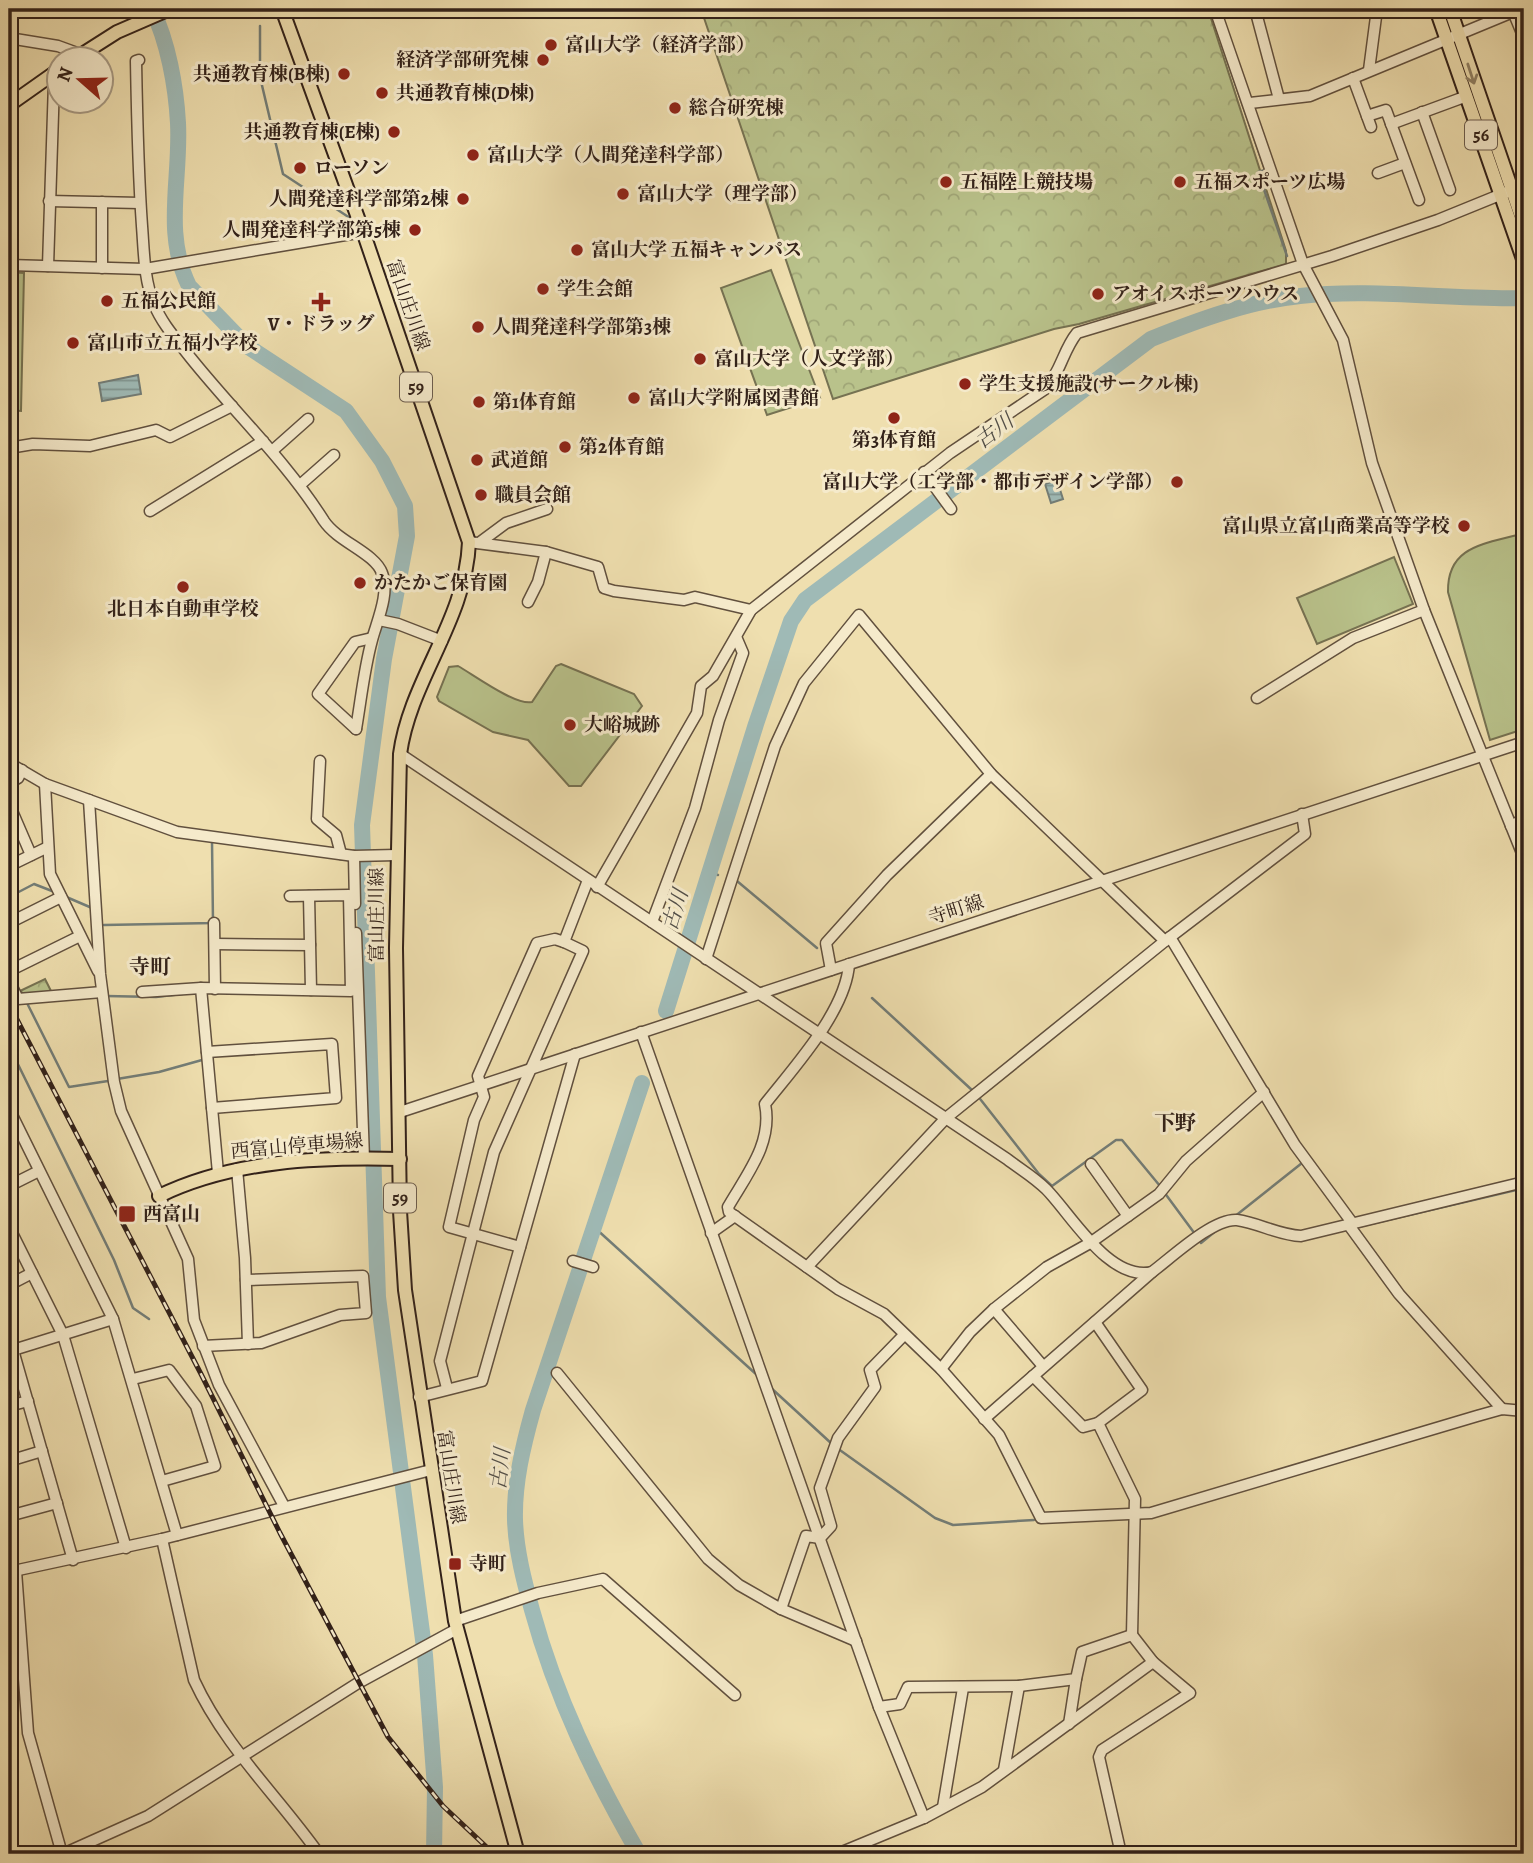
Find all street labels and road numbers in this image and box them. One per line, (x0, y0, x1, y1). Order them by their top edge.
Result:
road number: 56 (1465, 120, 1497, 150)
street label: 富山庄川線 (380, 256, 436, 354)
road number: 59 (400, 372, 432, 402)
street label: 富山庄川線 (364, 867, 390, 963)
street label: 寺町線 (925, 889, 987, 931)
street label: 西富山停車場線 (230, 1127, 364, 1165)
road number: 59 (384, 1184, 416, 1212)
street label: 富山庄川線 (431, 1428, 471, 1526)

